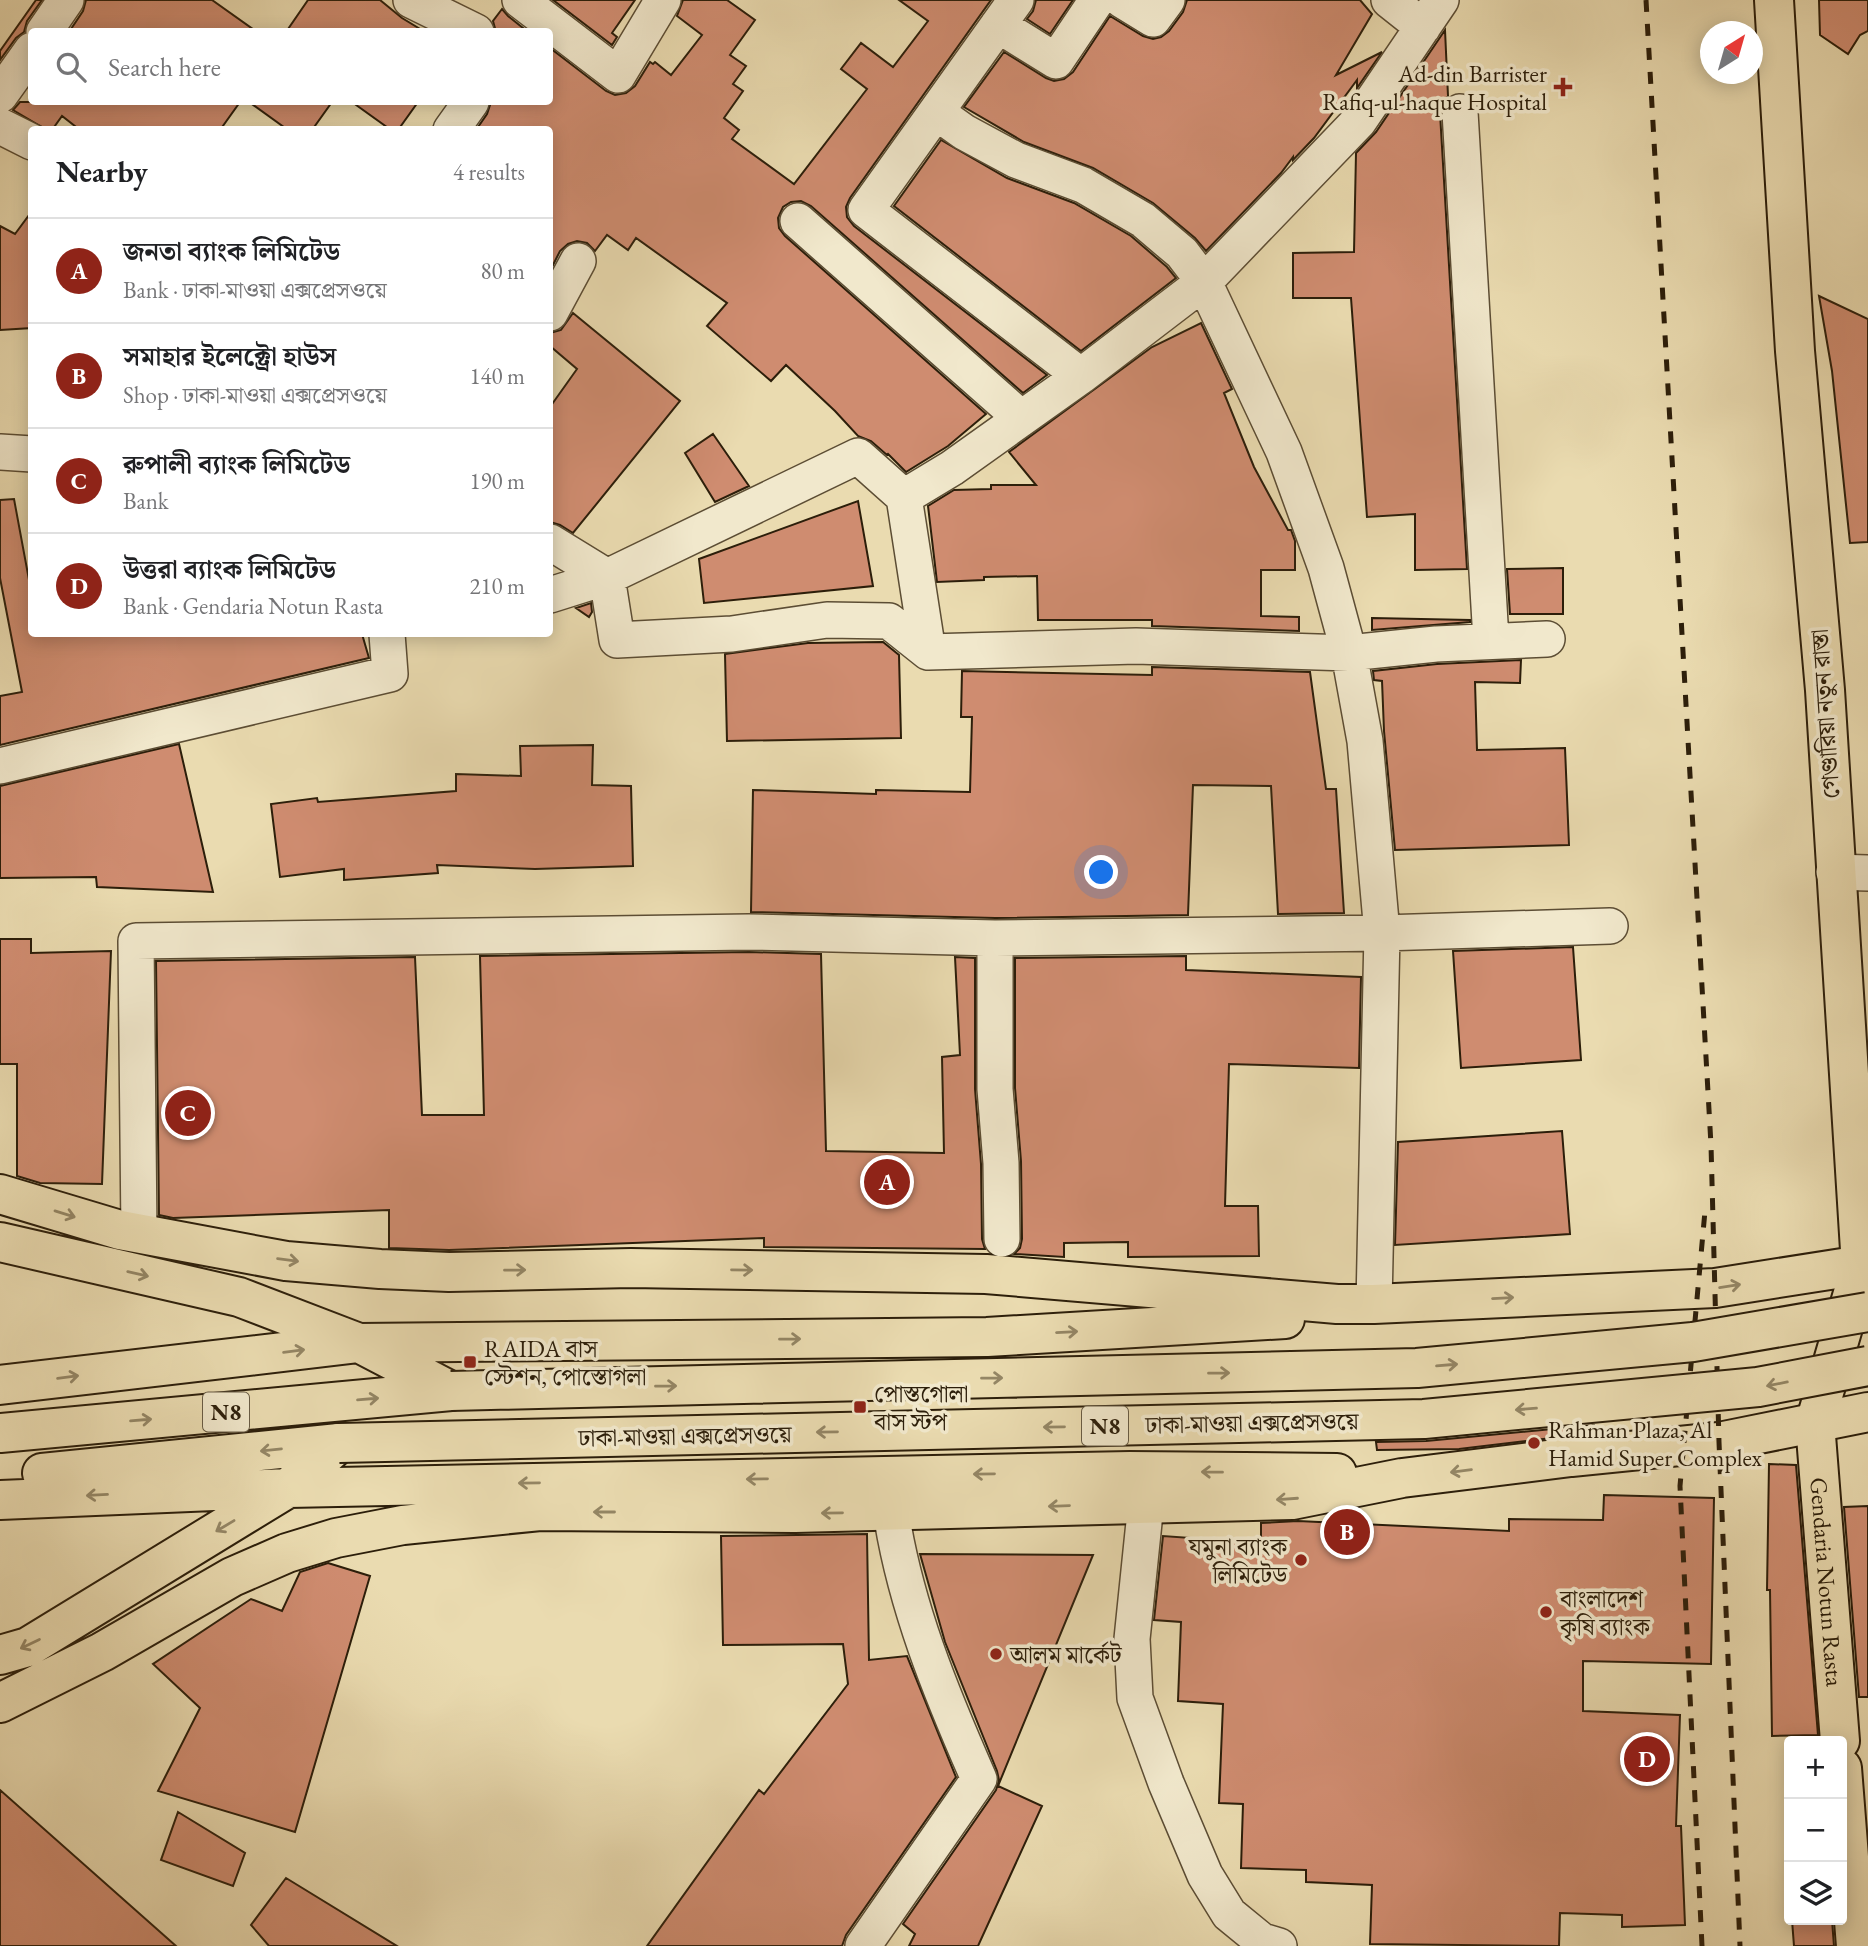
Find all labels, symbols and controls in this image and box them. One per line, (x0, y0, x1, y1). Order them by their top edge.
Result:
north arrow (1700, 21, 1763, 84)
search box (28, 28, 553, 105)
icon: search (52, 48, 90, 86)
text: Search here (108, 50, 221, 84)
place label: Ad-din Barrister Rafiq-ul-haque Hospital (1322, 58, 1547, 117)
marker: Ad-din Barrister Rafiq-ul-haque Hospital (1553, 77, 1573, 97)
text: Nearby (56, 152, 148, 191)
text: 4 results (453, 157, 525, 187)
text: জনতা ব্যাংক লিমিটেড (123, 234, 340, 268)
text: A (71, 256, 87, 286)
text: 80 m (480, 256, 525, 286)
text: Bank · ঢাকা-মাওয়া এক্সপ্রেসওয়ে (123, 275, 387, 305)
text: সমাহার ইলেক্ট্রো হাউস (123, 339, 336, 373)
text: B (72, 361, 86, 391)
text: 140 m (469, 361, 525, 391)
text: Shop · ঢাকা-মাওয়া এক্সপ্রেসওয়ে (123, 380, 387, 410)
text: রুপালী ব্যাংক লিমিটেড (123, 447, 350, 481)
text: C (71, 466, 87, 496)
text: 190 m (469, 466, 525, 496)
text: Bank (123, 486, 169, 516)
text: উত্তরা ব্যাংক লিমিটেড (123, 552, 336, 586)
text: D (70, 571, 88, 601)
text: 210 m (469, 571, 525, 601)
text: Bank · Gendaria Notun Rasta (123, 591, 383, 621)
street label: গেণ্ডারিয়া নতুন রাস্তা (1804, 628, 1846, 800)
your location (1084, 855, 1118, 889)
pin: C (165, 1087, 211, 1139)
pin: A (864, 1156, 910, 1208)
one-way arrow (54, 1208, 76, 1221)
one-way arrow (276, 1254, 299, 1267)
one-way arrow (731, 1263, 754, 1277)
one-way arrow (503, 1264, 526, 1277)
one-way arrow (126, 1267, 149, 1281)
one-way arrow (1718, 1279, 1741, 1292)
one-way arrow (1491, 1292, 1514, 1305)
one-way arrow (1055, 1325, 1077, 1338)
one-way arrow (779, 1332, 802, 1346)
place label: RAIDA বাস স্টেশন, পোস্তোগলা (484, 1333, 646, 1392)
one-way arrow (282, 1344, 305, 1357)
marker: RAIDA বাস স্টেশন, পোস্তোগলা (462, 1354, 478, 1370)
one-way arrow (1435, 1358, 1457, 1371)
one-way arrow (1207, 1366, 1230, 1379)
one-way arrow (56, 1370, 79, 1383)
one-way arrow (980, 1371, 1003, 1385)
one-way arrow (1766, 1377, 1789, 1391)
place label: পোস্তগোলা বাস স্টপ (873, 1378, 968, 1437)
one-way arrow (655, 1379, 678, 1393)
road number: N8 (203, 1392, 249, 1432)
one-way arrow (356, 1392, 379, 1405)
marker: পোস্তগোলা বাস স্টপ (852, 1399, 868, 1415)
one-way arrow (1515, 1403, 1538, 1416)
road number: N8 (1082, 1406, 1128, 1446)
street label: ঢাকা-মাওয়া এক্সপ্রেসওয়ে (1144, 1406, 1360, 1440)
one-way arrow (129, 1413, 152, 1426)
place label: Rahman Plaza, Al Hamid Super Complex (1548, 1414, 1762, 1473)
street label: ঢাকা-মাওয়া এক্সপ্রেসওয়ে (577, 1419, 793, 1453)
one-way arrow (1043, 1421, 1066, 1434)
one-way arrow (816, 1426, 839, 1439)
marker: Rahman Plaza, Al Hamid Super Complex (1526, 1435, 1542, 1451)
one-way arrow (260, 1444, 283, 1457)
one-way arrow (1451, 1464, 1473, 1477)
one-way arrow (1200, 1465, 1223, 1479)
one-way arrow (973, 1467, 996, 1481)
one-way arrow (745, 1472, 768, 1485)
one-way arrow (518, 1476, 541, 1490)
street label: Gendaria Notun Rasta (1804, 1476, 1851, 1688)
one-way arrow (86, 1489, 109, 1502)
one-way arrow (1276, 1493, 1298, 1506)
one-way arrow (1048, 1499, 1071, 1513)
one-way arrow (593, 1505, 616, 1519)
one-way arrow (821, 1506, 844, 1520)
pin: B (1324, 1506, 1370, 1558)
one-way arrow (215, 1520, 235, 1534)
place label: যমুনা ব্যাংক লিমিটেড (1188, 1531, 1288, 1590)
marker: যমুনা ব্যাংক লিমিটেড (1293, 1552, 1309, 1568)
place label: বাংলাদেশ কৃষি ব্যাংক (1559, 1583, 1651, 1642)
marker: বাংলাদেশ কৃষি ব্যাংক (1538, 1604, 1554, 1620)
one-way arrow (20, 1638, 41, 1651)
place label: আলম মার্কেট (1009, 1639, 1123, 1670)
marker: আলম মার্কেট (988, 1646, 1004, 1662)
pin: D (1624, 1733, 1670, 1785)
map controls (1784, 1736, 1847, 1925)
button: + (1784, 1736, 1847, 1799)
button: − (1784, 1799, 1847, 1862)
button: layers (1784, 1862, 1847, 1925)

